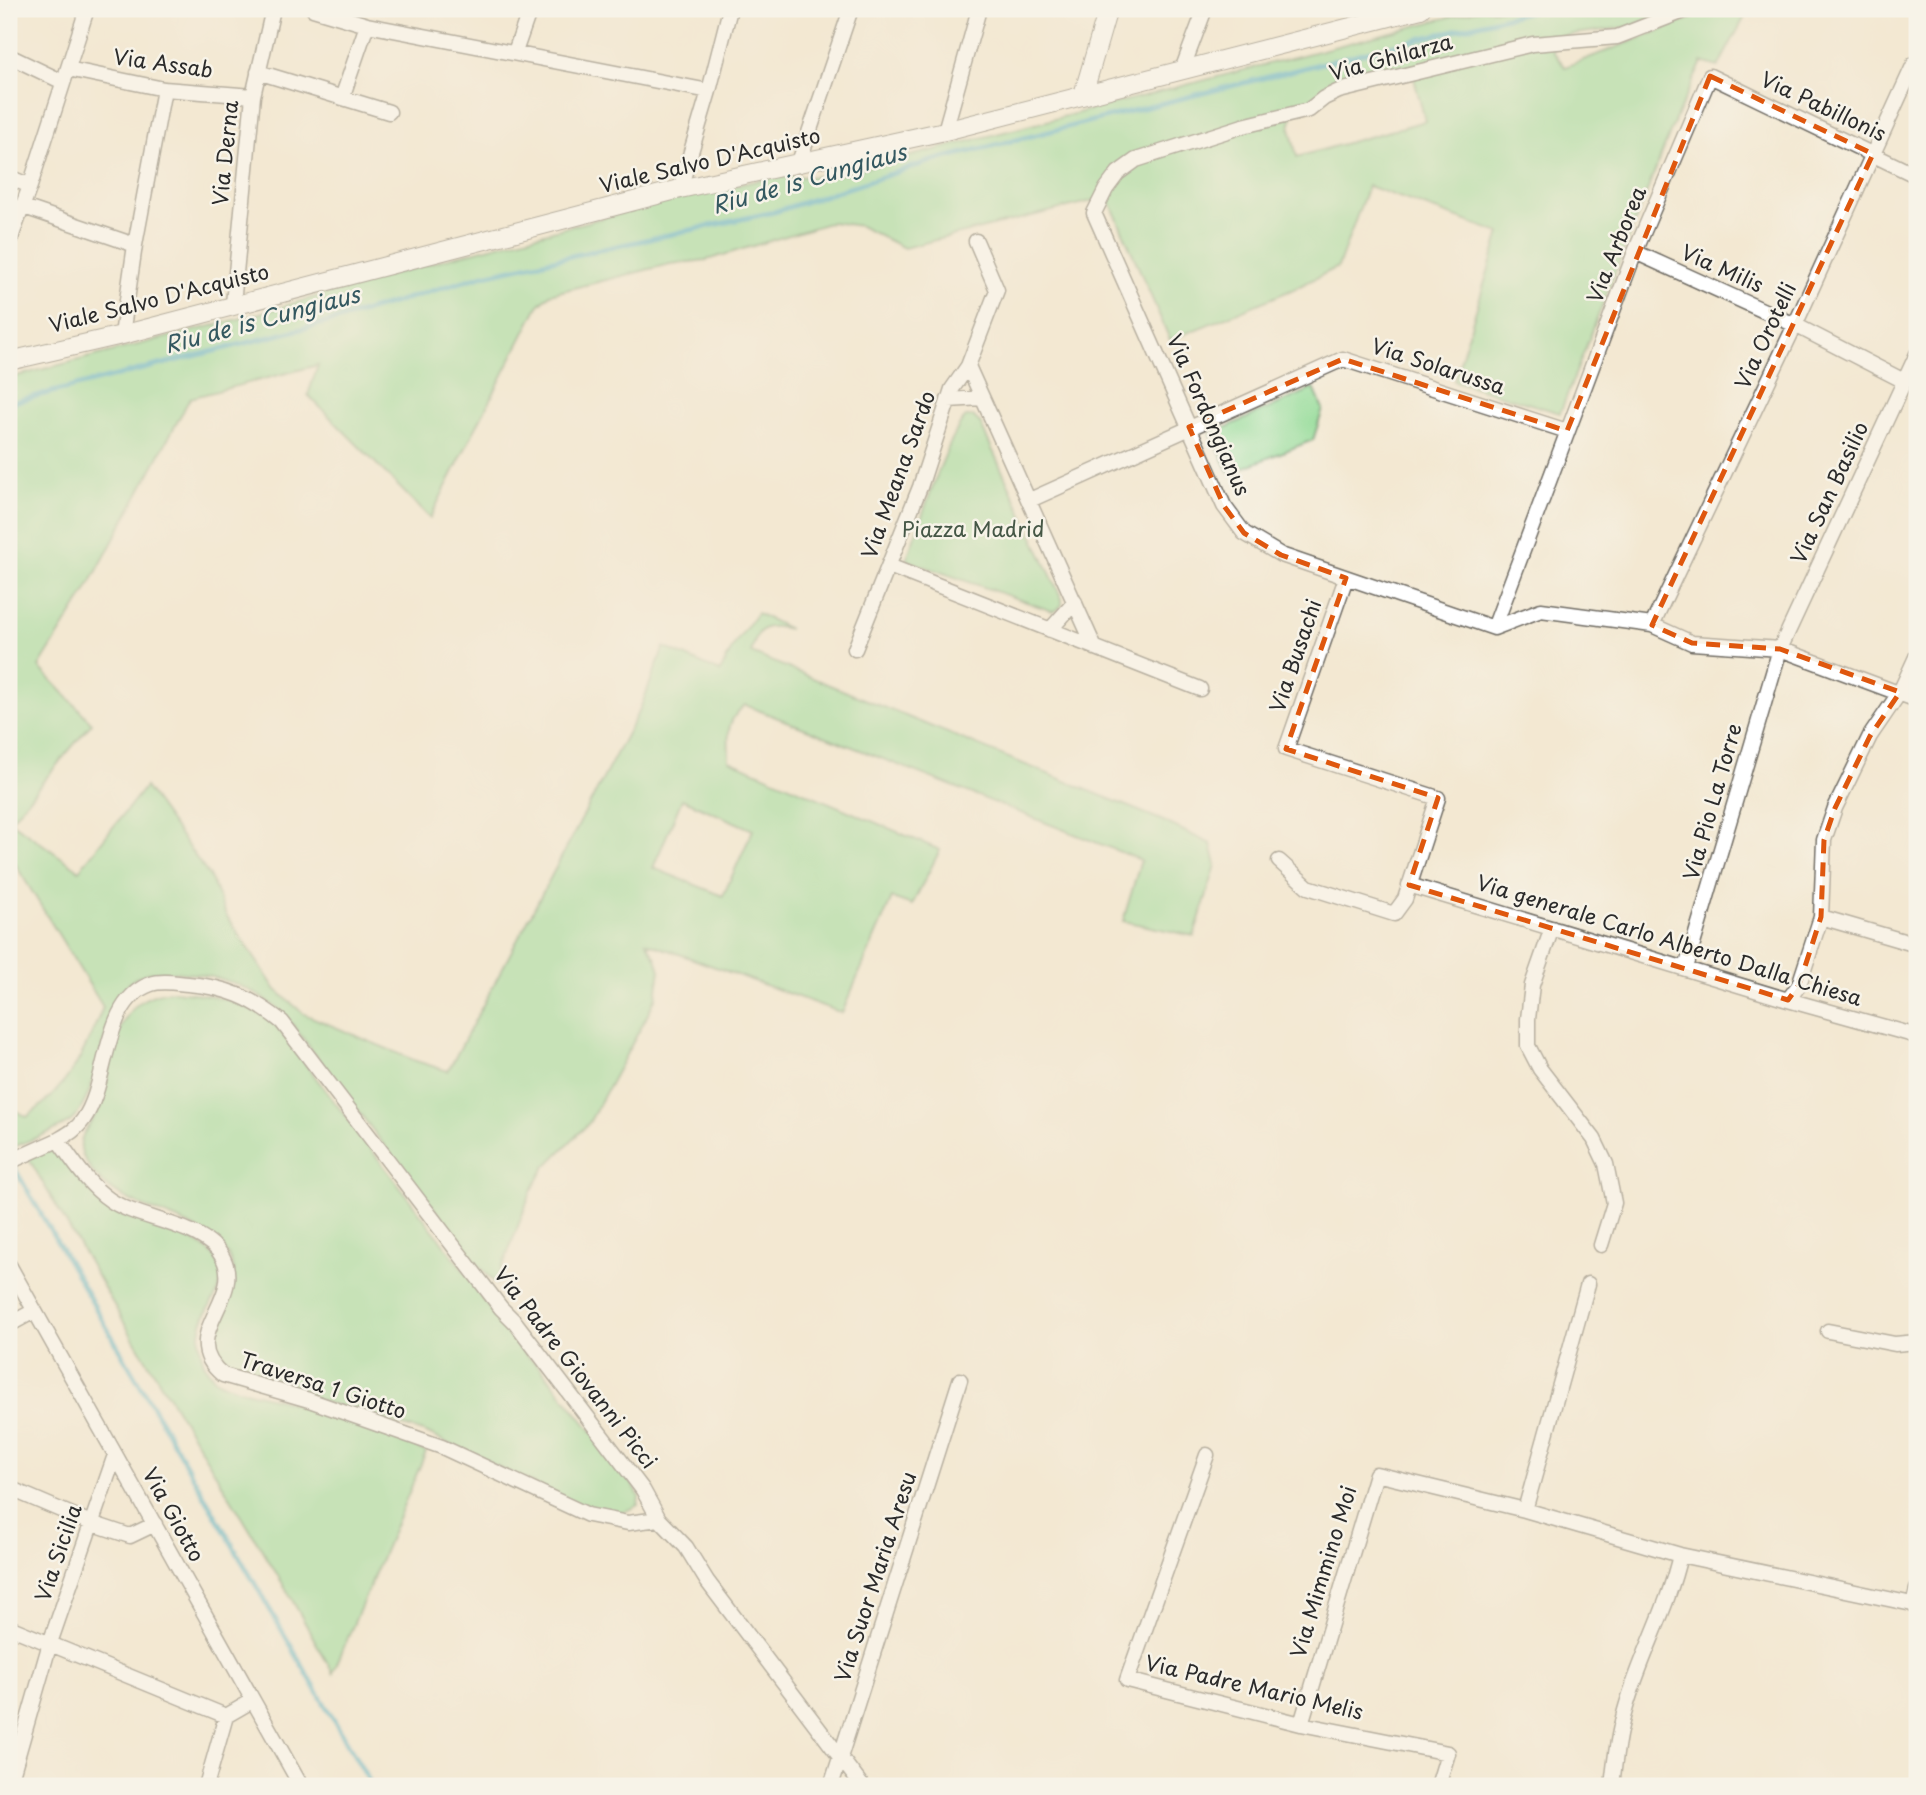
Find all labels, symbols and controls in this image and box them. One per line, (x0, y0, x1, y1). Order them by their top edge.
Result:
street label: Via Ghilarza (1325, 24, 1456, 88)
street label: Via Assab (111, 39, 215, 85)
street label: Via Pabillonis (1756, 62, 1892, 148)
street label: Via Derna (203, 98, 246, 207)
street label: Viale Salvo D'Acquisto (596, 118, 823, 200)
water label: Riu de is Cungiaus (707, 132, 912, 222)
street label: Via Arborea (1577, 180, 1653, 307)
street label: Via Milis (1676, 235, 1769, 300)
street label: Viale Salvo D'Acquisto (45, 254, 272, 340)
water label: Riu de is Cungiaus (160, 275, 366, 361)
street label: Via Orotelli (1725, 276, 1803, 394)
street label: Via Fordongianus (1160, 328, 1260, 500)
street label: Via Solarussa (1368, 328, 1510, 402)
street label: Via Meana Sardo (852, 386, 942, 563)
street label: Via San Basilio (1781, 416, 1875, 569)
park label: Piazza Madrid (902, 512, 1044, 544)
street label: Via Busachi (1260, 595, 1328, 716)
street label: Via Pio La Torre (1673, 719, 1749, 884)
street label: Via generale Carlo Alberto Dalla Chiesa (1473, 865, 1866, 1013)
street label: Via Padre Giovanni Picci (487, 1259, 666, 1475)
street label: Traversa 1 Giotto (236, 1342, 411, 1426)
street label: Via Giotto (136, 1461, 214, 1567)
street label: Via Suor Maria Aresu (825, 1467, 923, 1686)
street label: Via Mimmino Moi (1281, 1481, 1364, 1662)
street label: Via Sicilia (25, 1499, 89, 1606)
street label: Via Padre Mario Melis (1142, 1645, 1367, 1727)

